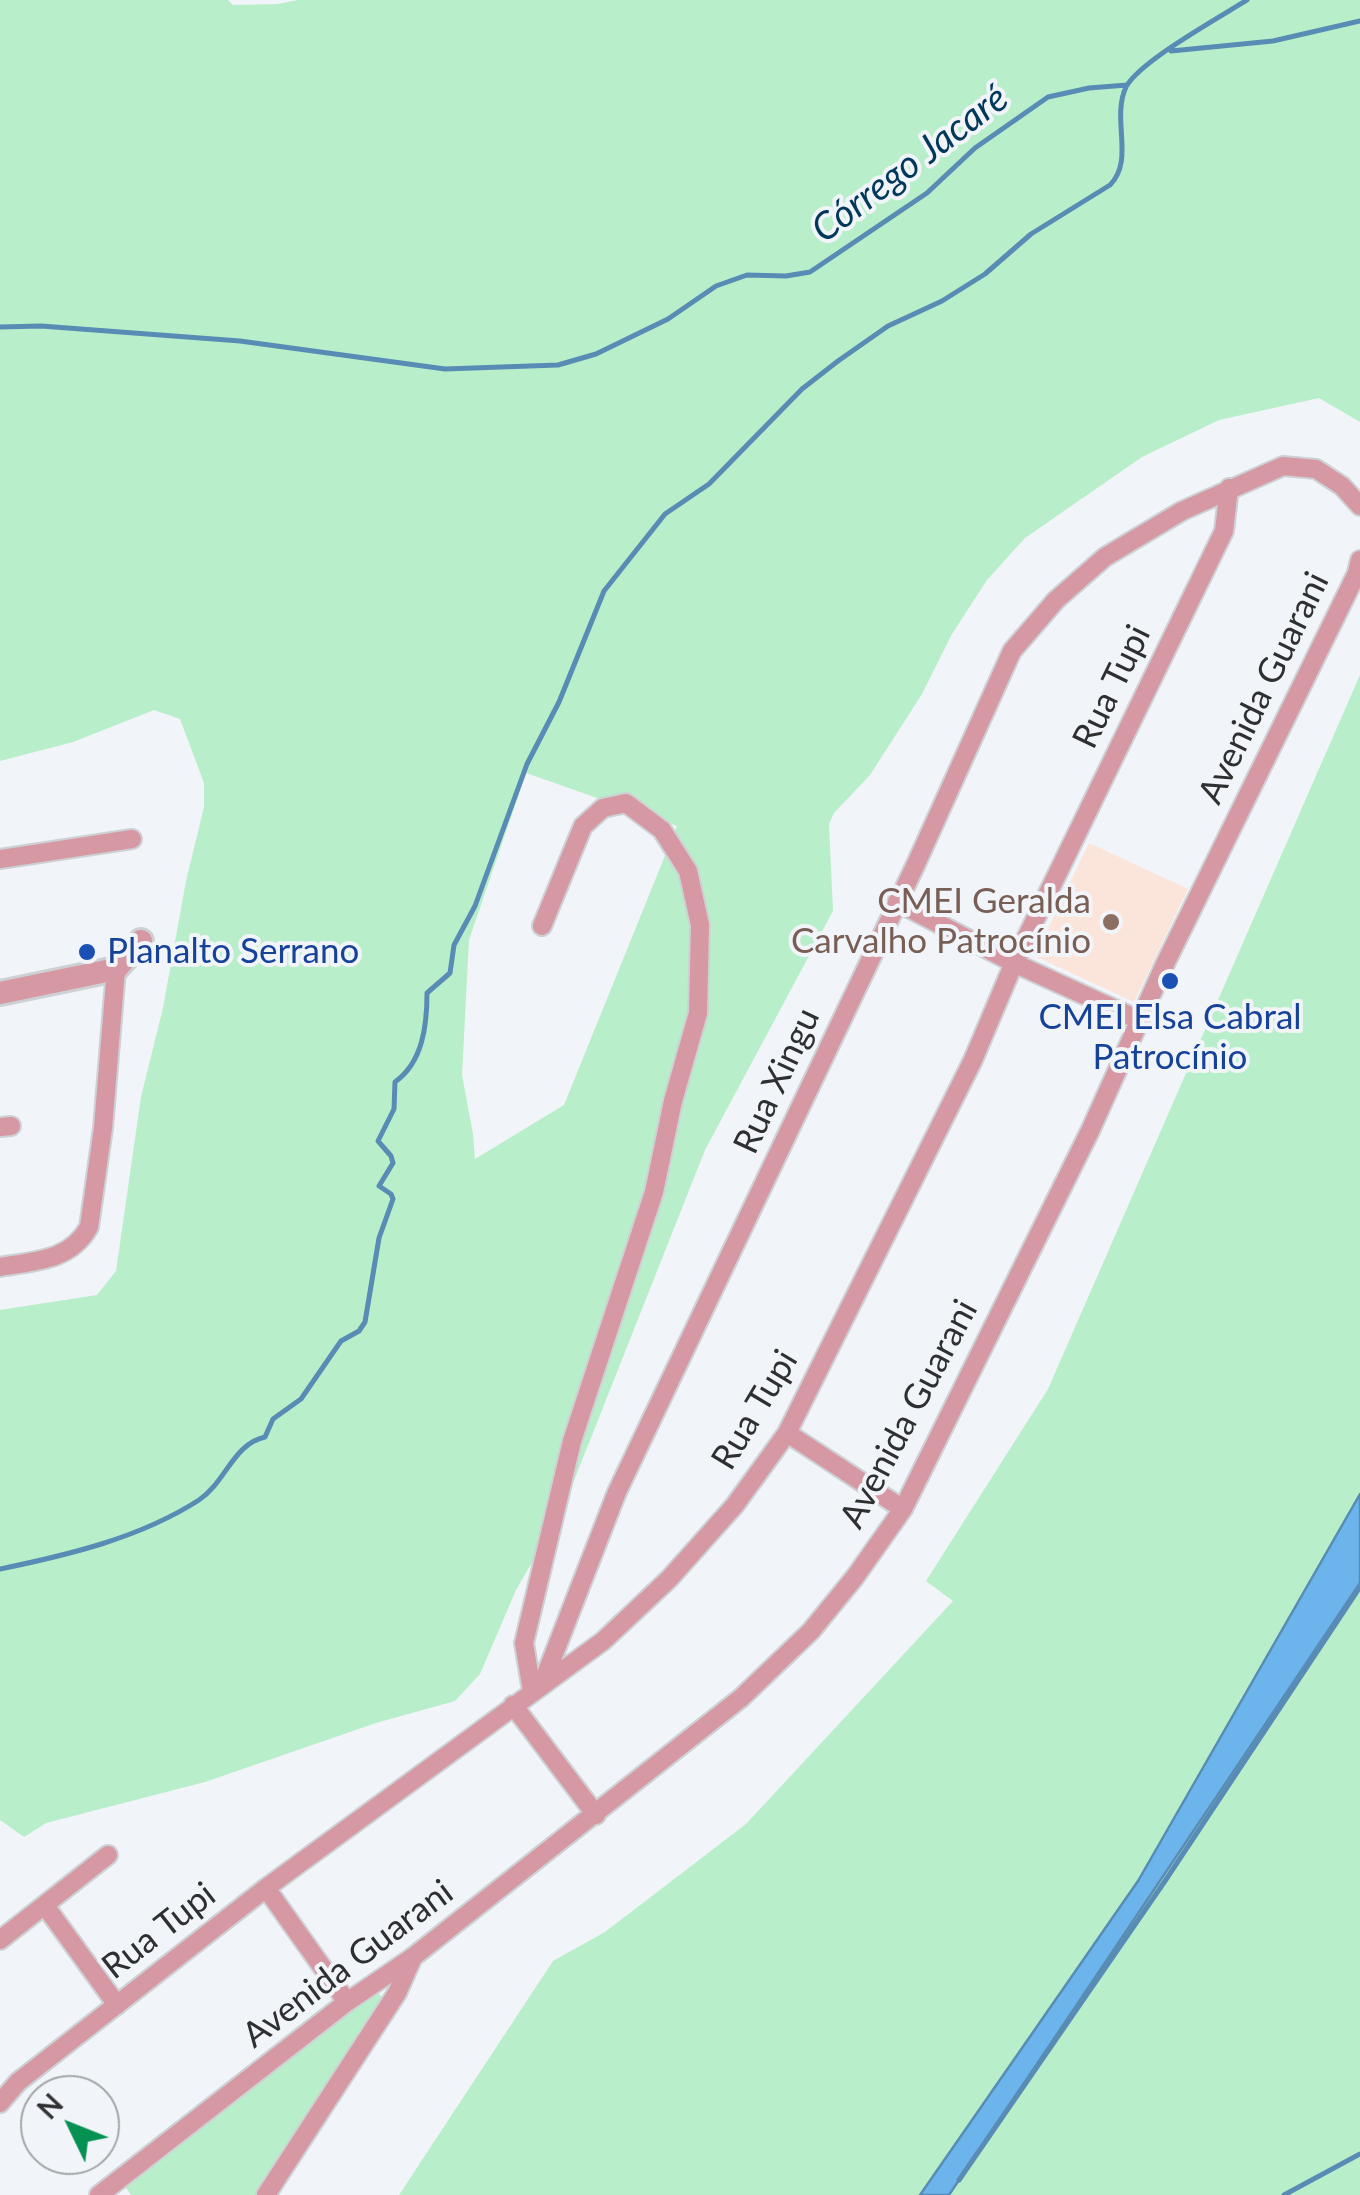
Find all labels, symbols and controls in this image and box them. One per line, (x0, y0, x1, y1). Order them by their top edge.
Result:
water label: Córrego Jacaré (803, 75, 1017, 253)
street label: Avenida Guarani (1190, 565, 1338, 811)
street label: Rua Tupi (1064, 619, 1160, 755)
place label: CMEI Geralda Carvalho Patrocínio (791, 881, 1091, 963)
marker: CMEI Geralda Carvalho Patrocínio (1100, 911, 1122, 933)
place label: Planalto Serrano (107, 931, 359, 973)
marker: Planalto Serrano (76, 941, 98, 963)
marker: CMEI Elsa Cabral Patrocínio (1159, 970, 1181, 992)
place label: CMEI Elsa Cabral Patrocínio (1038, 997, 1302, 1079)
street label: Rua Xingu (725, 1002, 829, 1160)
street label: Avenida Guarani (831, 1293, 987, 1535)
street label: Rua Tupi (703, 1343, 807, 1477)
street label: Avenida Guarani (235, 1871, 461, 2057)
street label: Rua Tupi (94, 1874, 224, 1988)
north arrow (20, 2075, 120, 2175)
text: N (30, 2086, 69, 2125)

